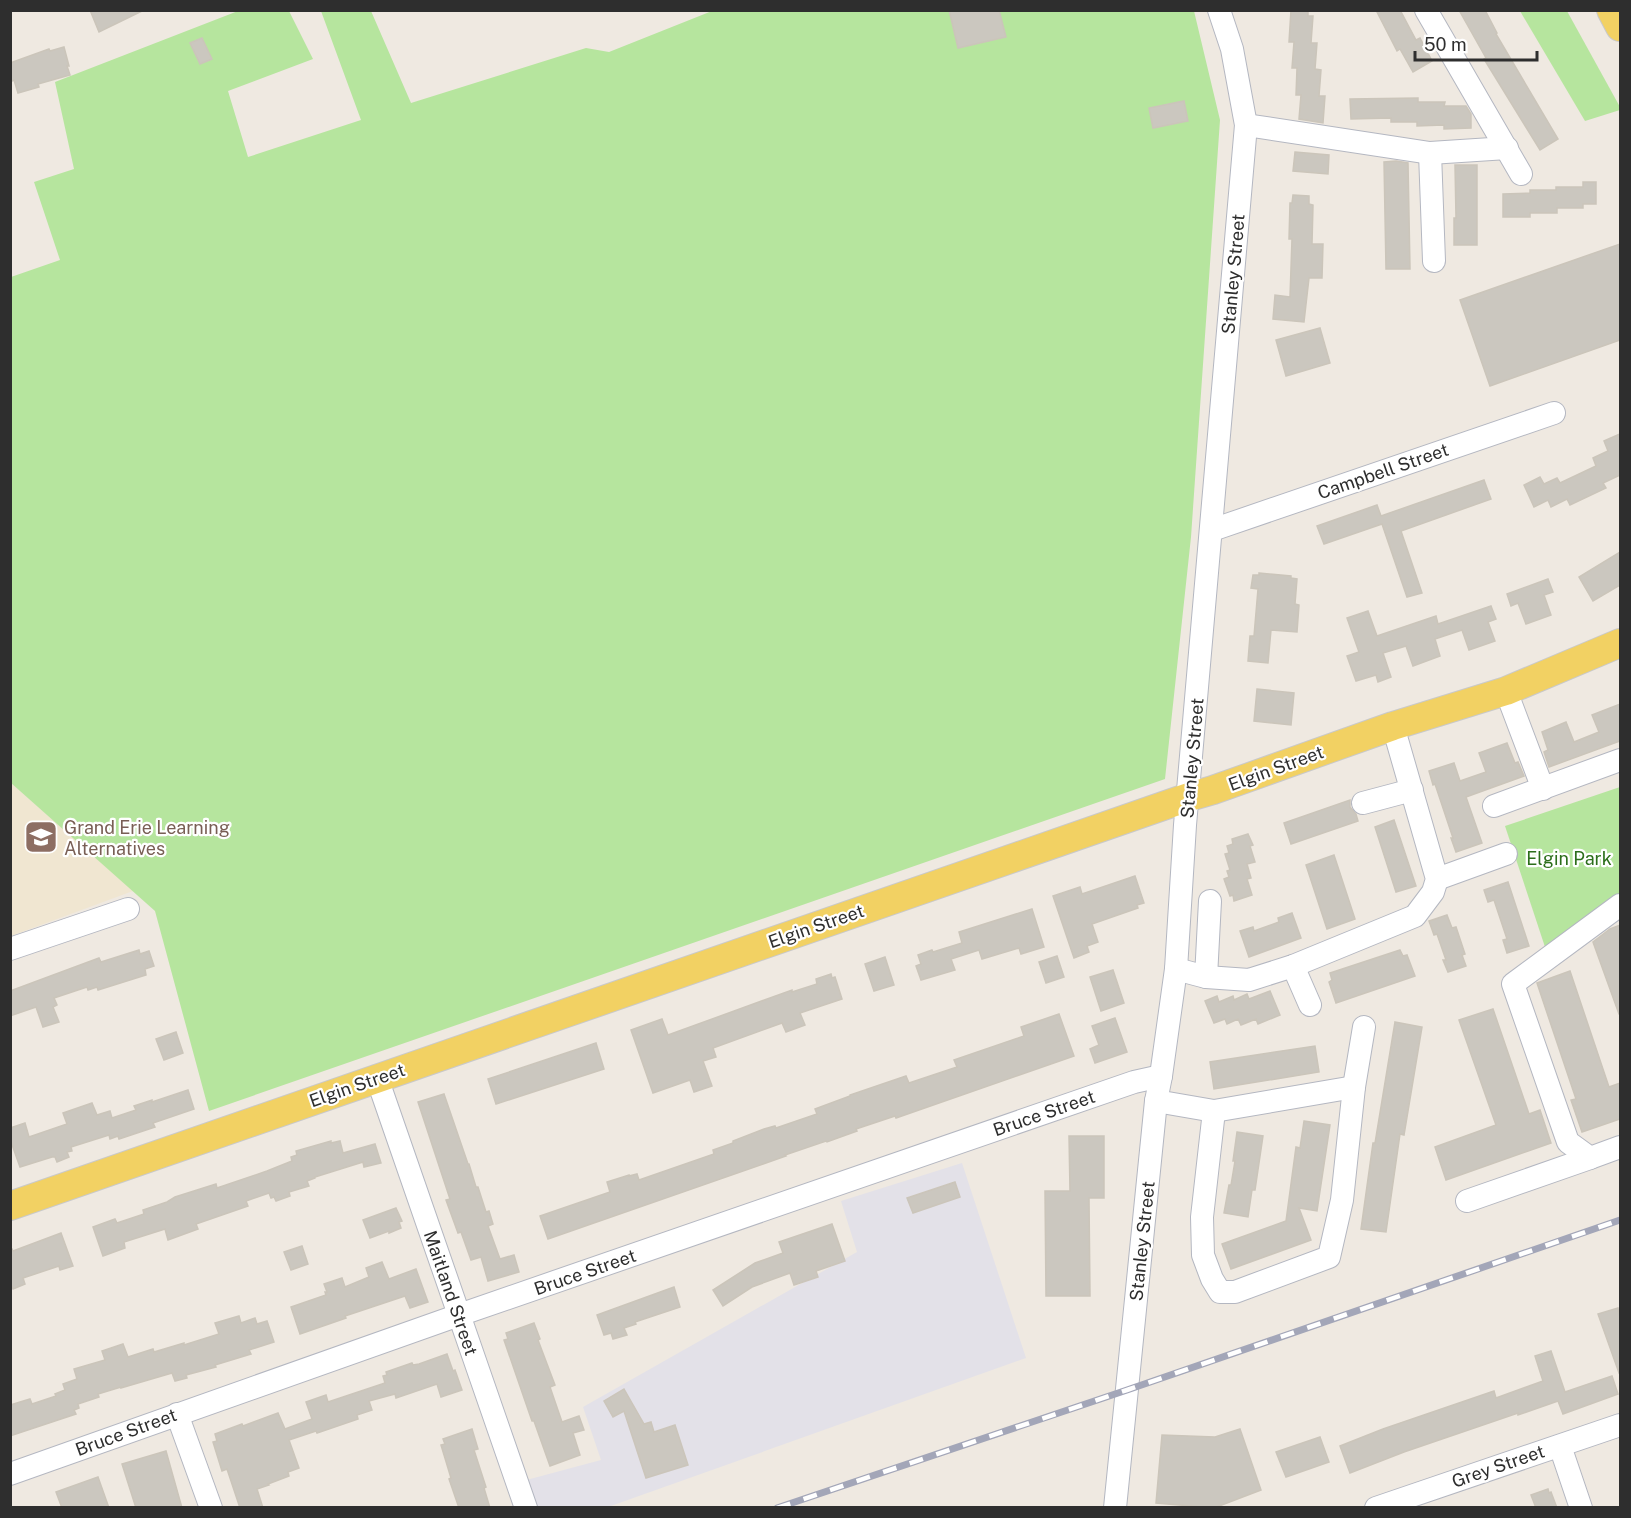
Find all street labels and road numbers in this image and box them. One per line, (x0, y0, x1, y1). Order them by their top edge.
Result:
street label: Stanley Street (1217, 213, 1249, 335)
street label: Campbell Street (1315, 439, 1451, 503)
street label: Stanley Street (1176, 697, 1208, 819)
street label: Elgin Street (1226, 741, 1326, 795)
street label: Elgin Street (765, 900, 867, 952)
street label: Elgin Street (306, 1059, 408, 1111)
street label: Bruce Street (990, 1086, 1098, 1140)
street label: Stanley Street (1125, 1180, 1159, 1302)
street label: Maitland Street (420, 1228, 482, 1358)
street label: Bruce Street (531, 1245, 639, 1299)
street label: Bruce Street (72, 1404, 180, 1460)
street label: Grey Street (1449, 1440, 1547, 1492)

